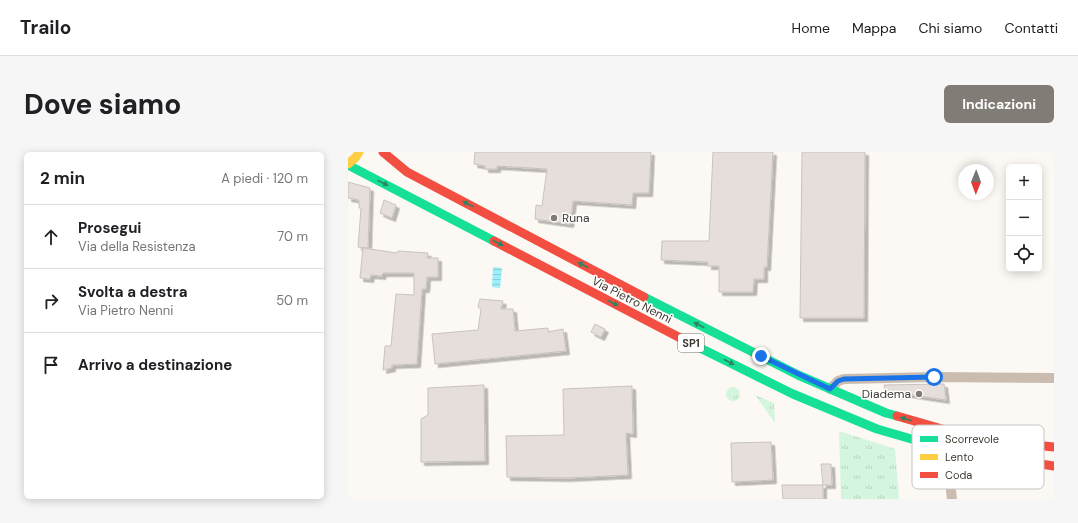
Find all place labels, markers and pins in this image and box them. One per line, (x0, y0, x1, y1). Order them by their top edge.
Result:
place label: Runa (562, 210, 589, 226)
marker: Runa (549, 213, 559, 223)
place label: Diadema (862, 386, 911, 402)
marker: Diadema (914, 389, 924, 399)

